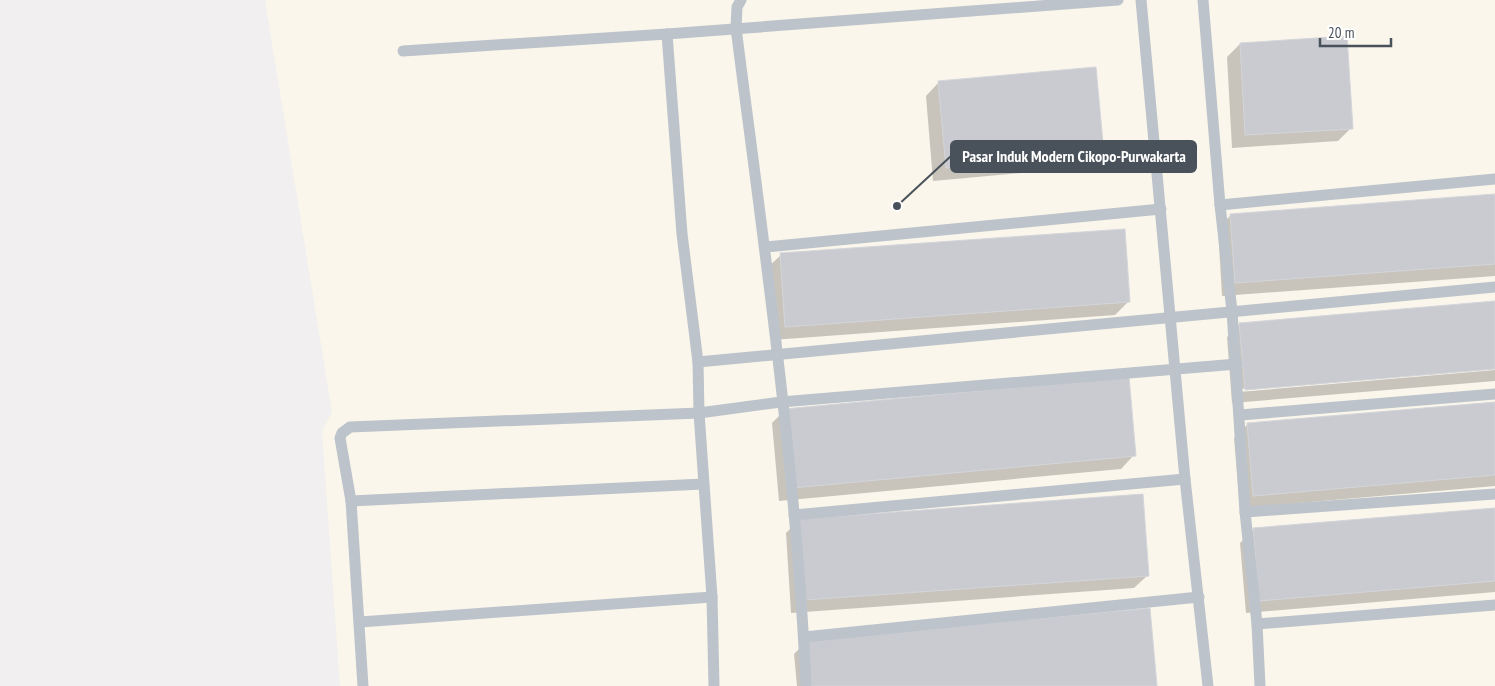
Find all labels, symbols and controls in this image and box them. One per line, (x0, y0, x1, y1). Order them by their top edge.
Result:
scale bar (1320, 15, 1391, 47)
text: 20 m (1328, 23, 1354, 42)
callout: Pasar Induk Modern Cikopo-Purwakarta (951, 141, 1196, 172)
text: Pasar Induk Modern Cikopo-Purwakarta (962, 146, 1186, 166)

